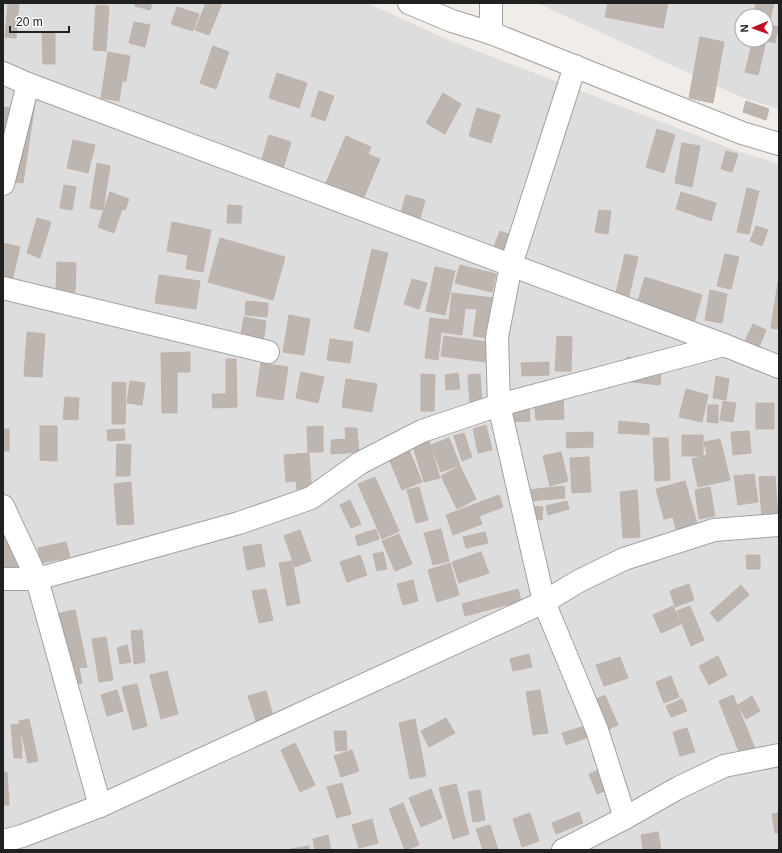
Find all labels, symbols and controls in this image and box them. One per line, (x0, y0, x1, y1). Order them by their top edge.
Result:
scale bar (10, 8, 69, 34)
north arrow (734, 8, 774, 48)
text: 20 m (16, 15, 43, 29)
text: N (738, 24, 750, 33)

